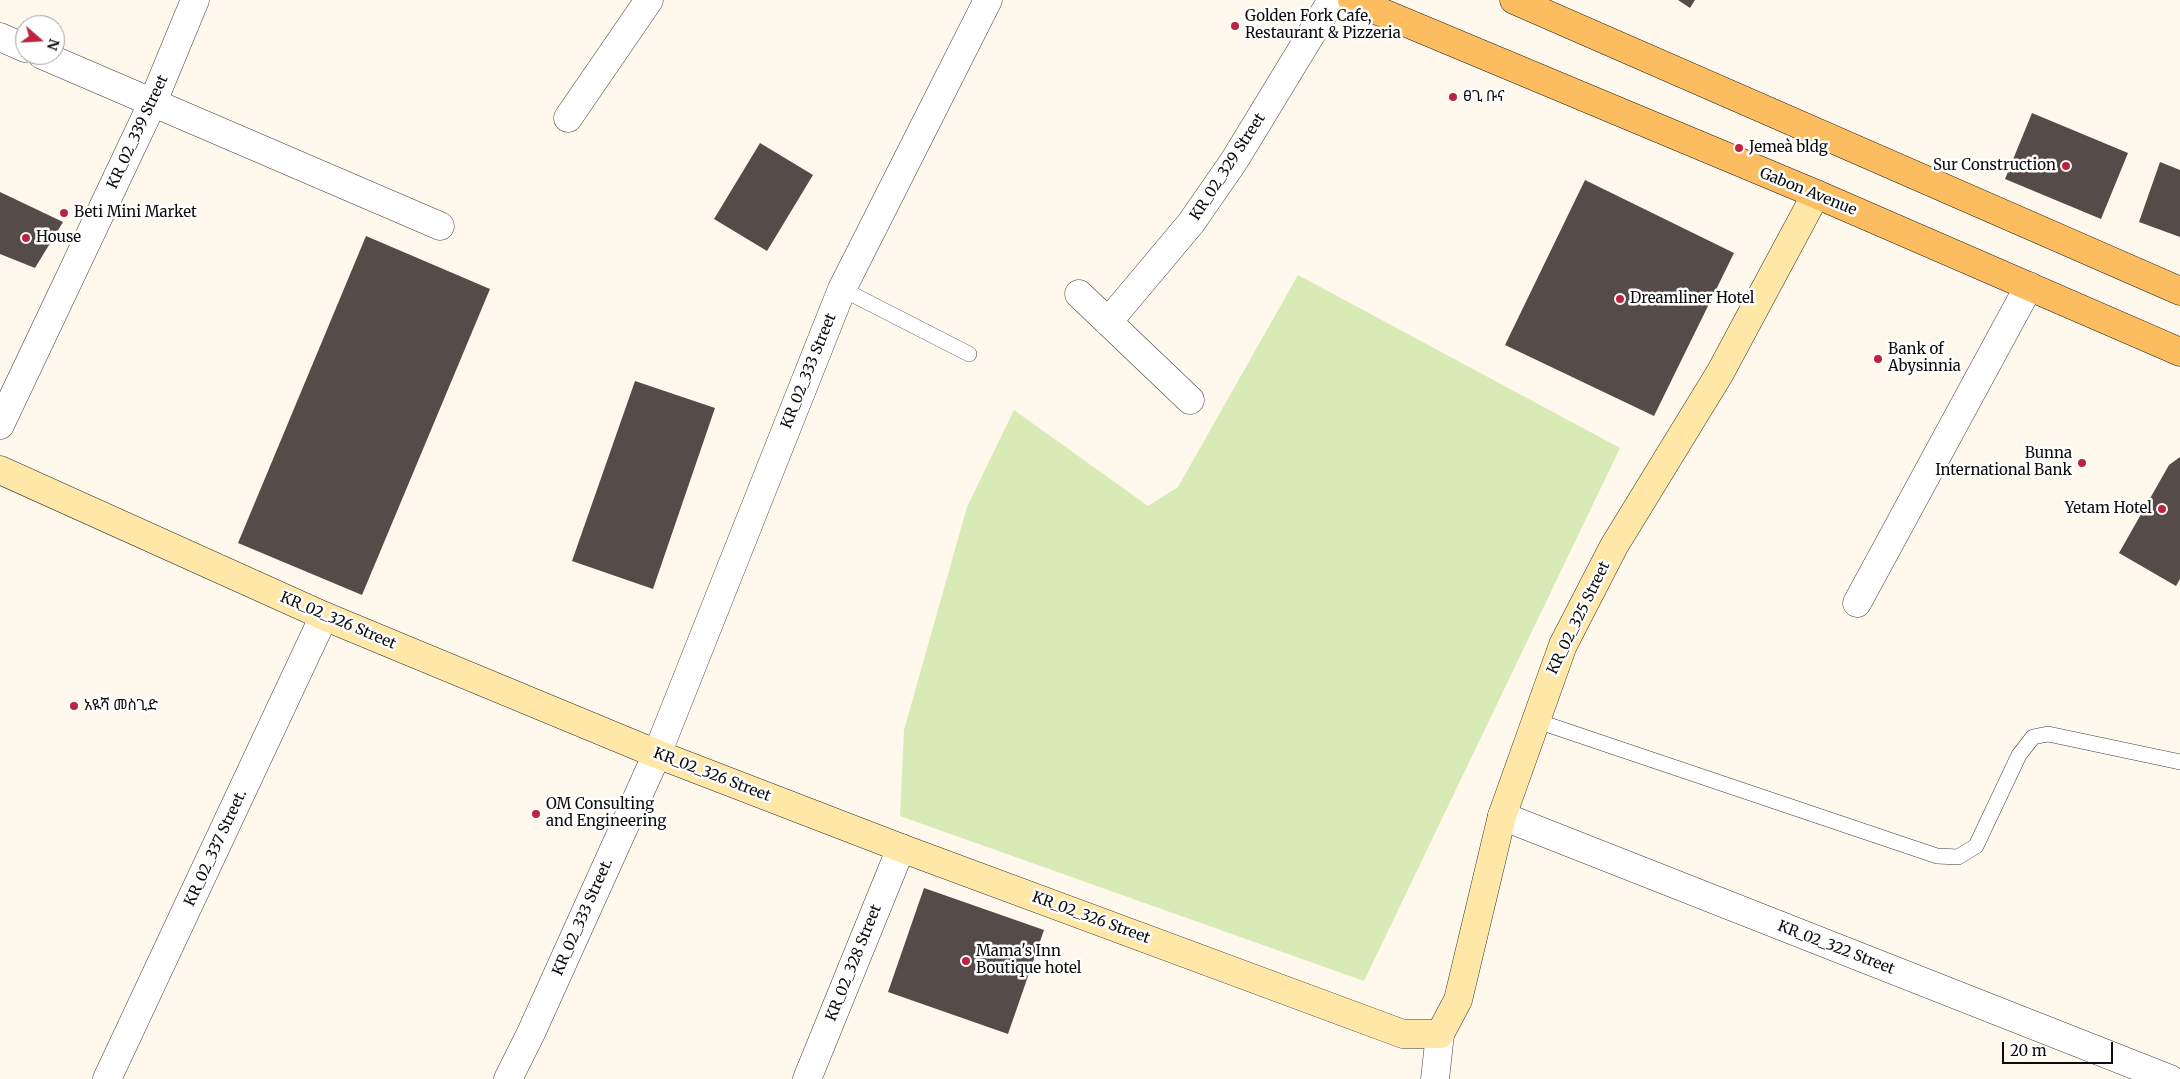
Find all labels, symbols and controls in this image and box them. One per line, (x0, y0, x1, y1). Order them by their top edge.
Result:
place label: Golden Fork Cafe, Restaurant & Pizzeria (1245, 8, 1401, 43)
north arrow (15, 15, 65, 65)
marker: Golden Fork Cafe, Restaurant & Pizzeria (1229, 20, 1241, 32)
text: N (43, 36, 64, 53)
street label: KR_02_339 Street (104, 72, 172, 192)
place label: ፀጊ ቡና (1463, 88, 1505, 106)
marker: ፀጊ ቡና (1447, 91, 1459, 103)
street label: KR_02_329 Street (1187, 110, 1269, 224)
place label: Jemeà bldg (1749, 139, 1828, 157)
marker: Jemeà bldg (1733, 142, 1745, 154)
place label: Sur Construction (1933, 157, 2056, 175)
marker: Sur Construction (2060, 160, 2072, 172)
street label: Gabon Avenue (1757, 164, 1859, 220)
place label: Beti Mini Market (74, 204, 197, 222)
marker: Beti Mini Market (58, 207, 70, 219)
place label: House (36, 229, 81, 247)
marker: House (20, 232, 32, 244)
place label: Dreamliner Hotel (1630, 290, 1755, 308)
marker: Dreamliner Hotel (1614, 293, 1626, 305)
street label: KR_02_333 Street (778, 311, 840, 431)
place label: Bank of Abysinnia (1888, 341, 1961, 376)
marker: Bank of Abysinnia (1872, 353, 1884, 365)
place label: Bunna International Bank (1935, 445, 2072, 480)
marker: Bunna International Bank (2076, 457, 2088, 469)
place label: Yetam Hotel (2065, 500, 2152, 518)
marker: Yetam Hotel (2156, 503, 2168, 515)
street label: KR_02_325 Street (1544, 559, 1614, 677)
street label: KR_02_326 Street (277, 588, 399, 654)
place label: አዪሻ መስጊድ (84, 697, 158, 715)
marker: አዪሻ መስጊድ (68, 700, 80, 712)
street label: KR_02_326 Street (651, 744, 773, 806)
street label: KR_02_337 Street. (181, 787, 251, 909)
place label: OM Consulting and Engineering (546, 796, 666, 831)
marker: OM Consulting and Engineering (530, 808, 542, 820)
street label: KR_02_333 Street. (549, 856, 617, 978)
street label: KR_02_326 Street (1030, 888, 1152, 948)
street label: KR_02_328 Street (822, 902, 886, 1024)
street label: KR_02_322 Street (1775, 917, 1897, 979)
place label: Mama's Inn Boutique hotel (976, 943, 1081, 978)
marker: Mama's Inn Boutique hotel (960, 955, 972, 967)
scale bar (2005, 1032, 2116, 1064)
text: 20 m (2010, 1041, 2047, 1060)

